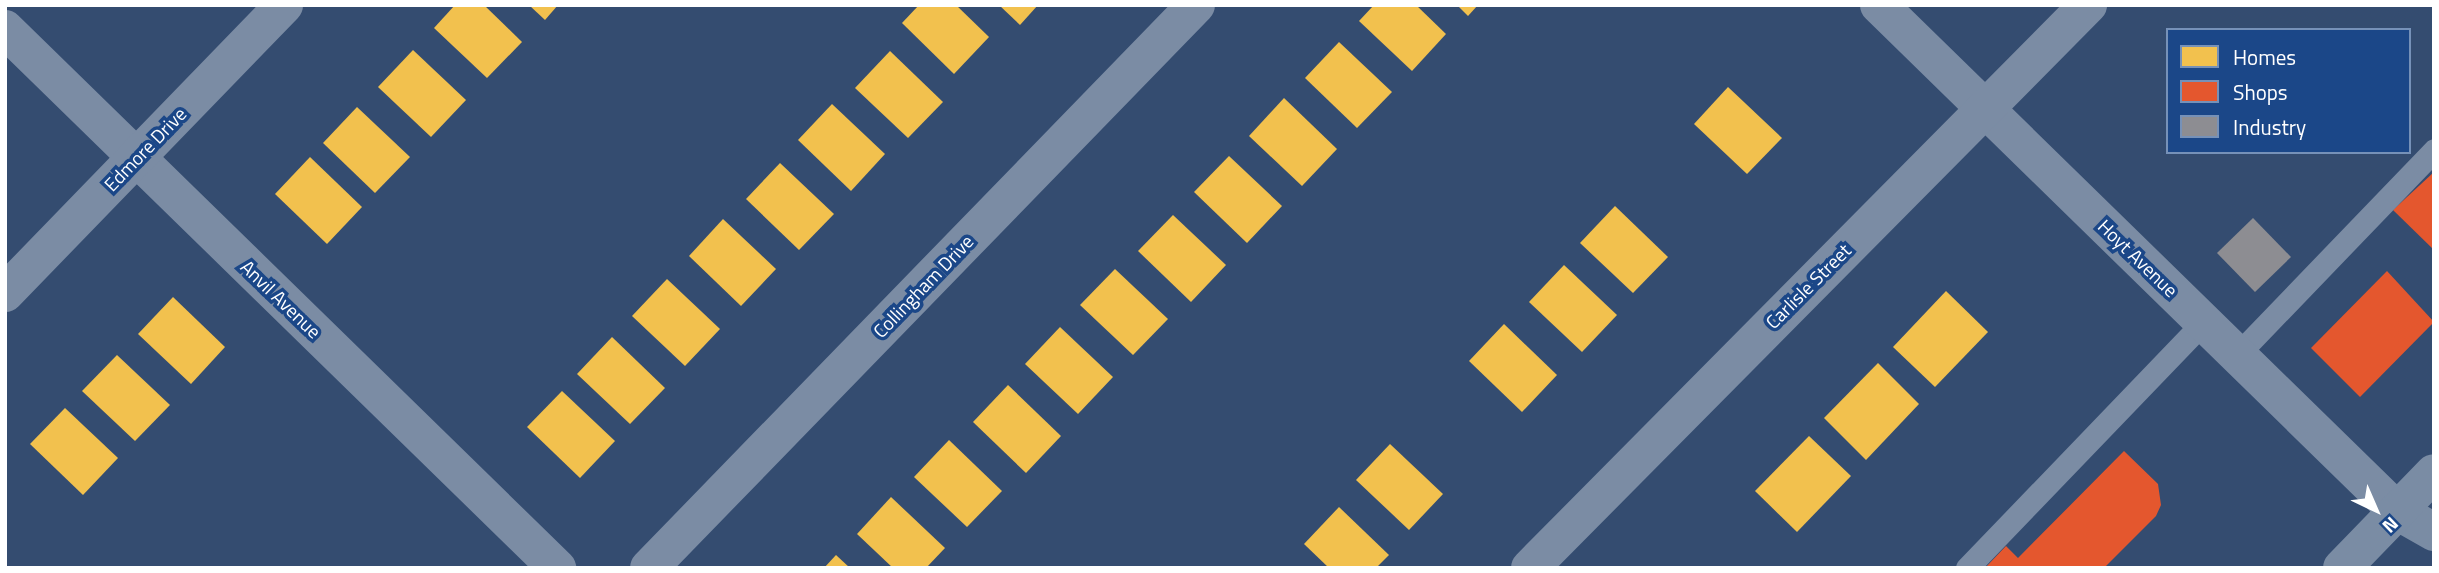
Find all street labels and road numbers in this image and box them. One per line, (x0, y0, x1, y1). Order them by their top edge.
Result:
street label: Edmore Drive (99, 102, 191, 196)
street label: Hoyt Avenue (2093, 214, 2183, 302)
street label: Collingham Drive (868, 230, 978, 342)
street label: Carlisle Street (1761, 239, 1855, 333)
street label: Anvil Avenue (236, 255, 326, 343)

